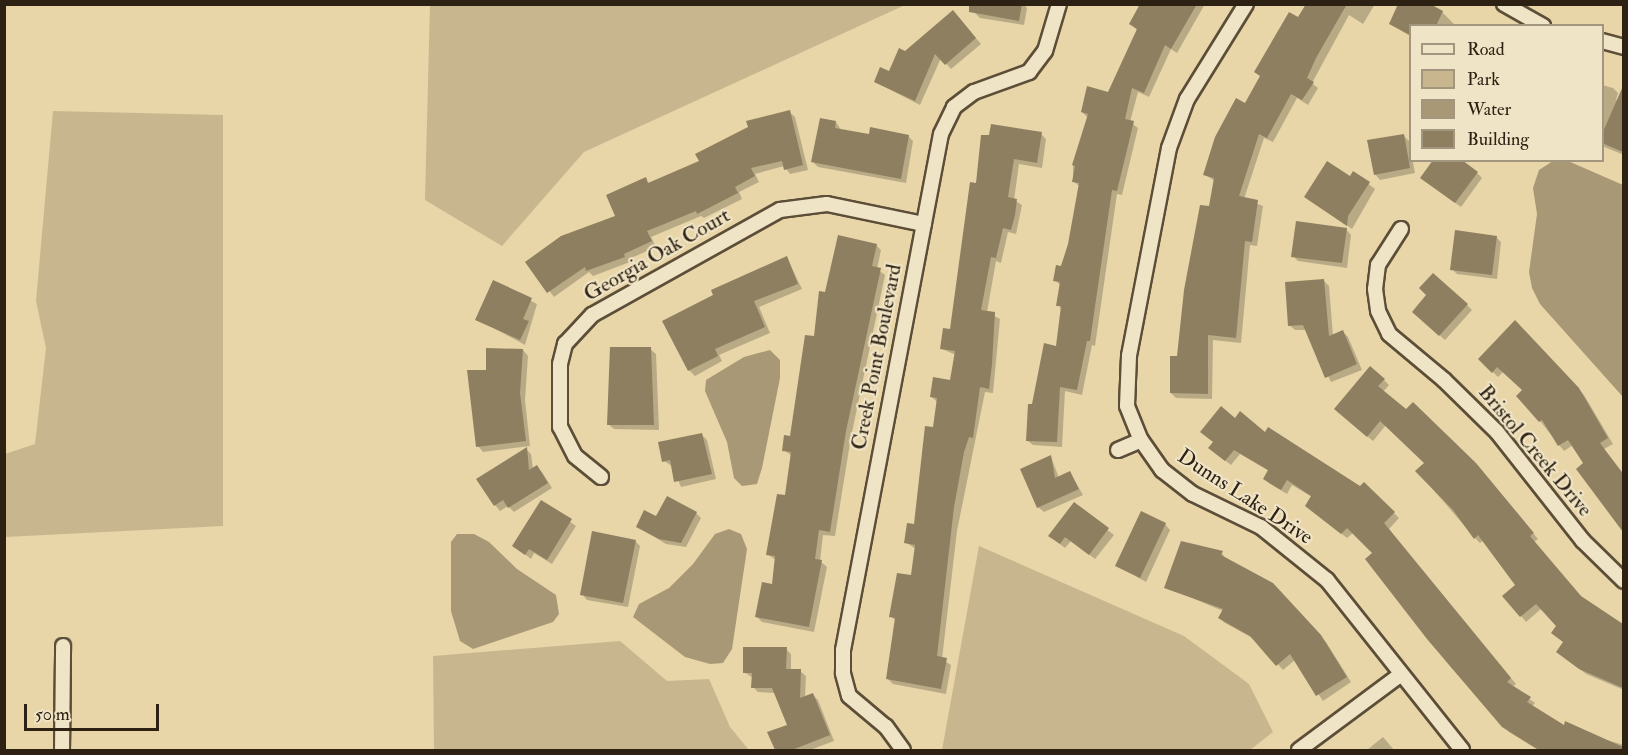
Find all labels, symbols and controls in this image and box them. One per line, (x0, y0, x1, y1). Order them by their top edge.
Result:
legend (1409, 24, 1604, 162)
text: Road (1467, 38, 1505, 61)
text: Park (1467, 68, 1500, 91)
text: Water (1467, 98, 1511, 121)
text: Building (1467, 128, 1529, 151)
street label: Georgia Oak Court (579, 203, 735, 307)
street label: Creek Point Boulevard (847, 262, 907, 452)
street label: Bristol Creek Drive (1473, 380, 1597, 522)
street label: Dunns Lake Drive (1173, 444, 1317, 550)
scale bar (27, 692, 162, 730)
text: 50 m (35, 703, 70, 726)

